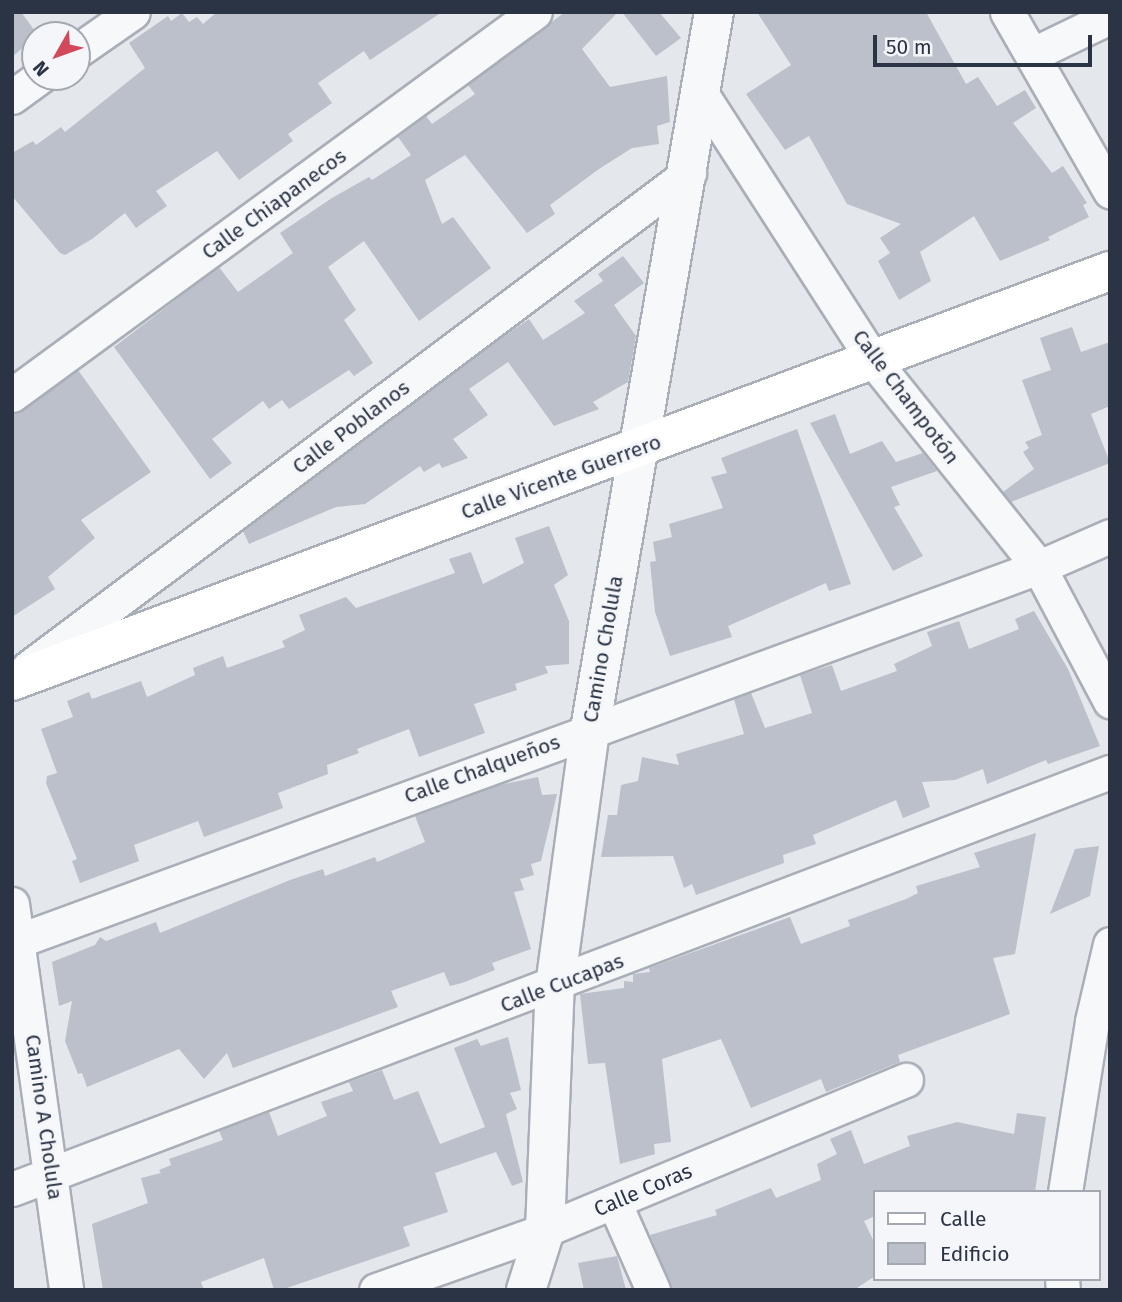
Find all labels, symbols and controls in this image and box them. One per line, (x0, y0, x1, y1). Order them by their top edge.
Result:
north arrow (21, 21, 91, 91)
scale bar (877, 21, 1096, 65)
text: 50 m (886, 34, 932, 60)
text: N (28, 56, 54, 81)
street label: Calle Chiapanecos (197, 143, 351, 265)
street label: Calle Champotón (847, 325, 965, 469)
street label: Calle Poblanos (287, 375, 415, 479)
street label: Calle Vicente Guerrero (458, 429, 664, 525)
street label: Camino Cholula (578, 573, 628, 725)
street label: Calle Chalqueños (401, 729, 563, 809)
street label: Calle Cucapas (497, 948, 627, 1018)
street label: Camino A Cholula (20, 1033, 68, 1201)
street label: Calle Coras (590, 1158, 696, 1222)
legend (874, 1190, 1101, 1281)
text: Calle (940, 1206, 986, 1232)
text: Edificio (940, 1241, 1010, 1267)

